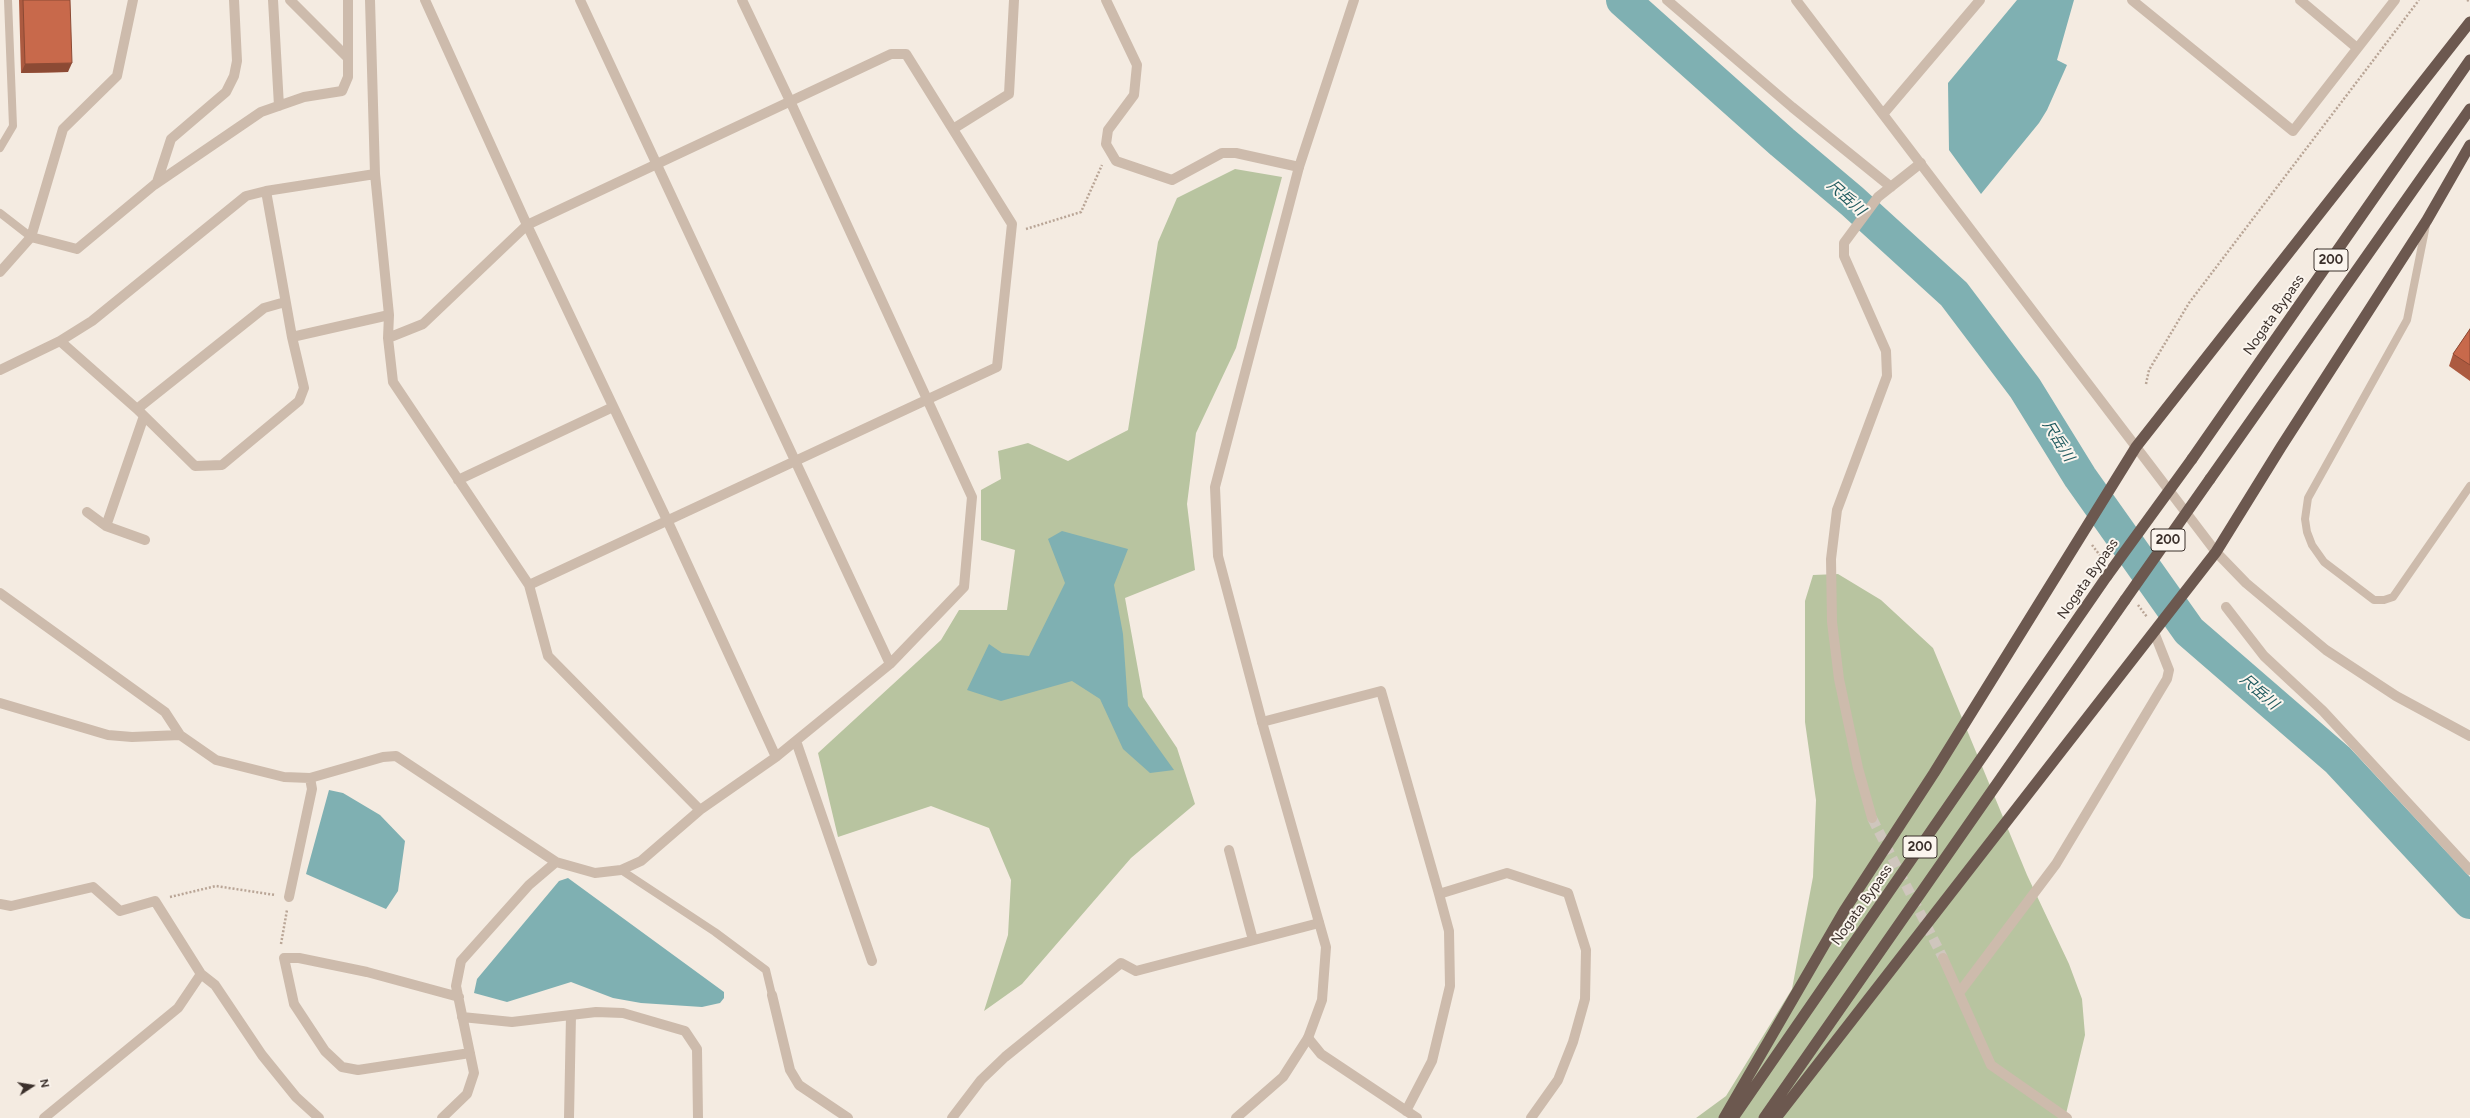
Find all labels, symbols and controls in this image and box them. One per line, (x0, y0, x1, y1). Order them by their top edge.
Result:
water label: 尺岳川 (1823, 176, 1869, 220)
road number: 200 (2314, 249, 2348, 271)
street label: Nogata Bypass (2240, 271, 2308, 359)
water label: 尺岳川 (2038, 417, 2078, 465)
road number: 200 (2151, 529, 2185, 551)
street label: Nogata Bypass (2054, 535, 2122, 623)
water label: 尺岳川 (2236, 670, 2282, 714)
road number: 200 (1903, 836, 1937, 858)
street label: Nogata Bypass (1828, 861, 1896, 949)
north arrow (12, 1066, 52, 1106)
text: N (37, 1078, 51, 1089)

